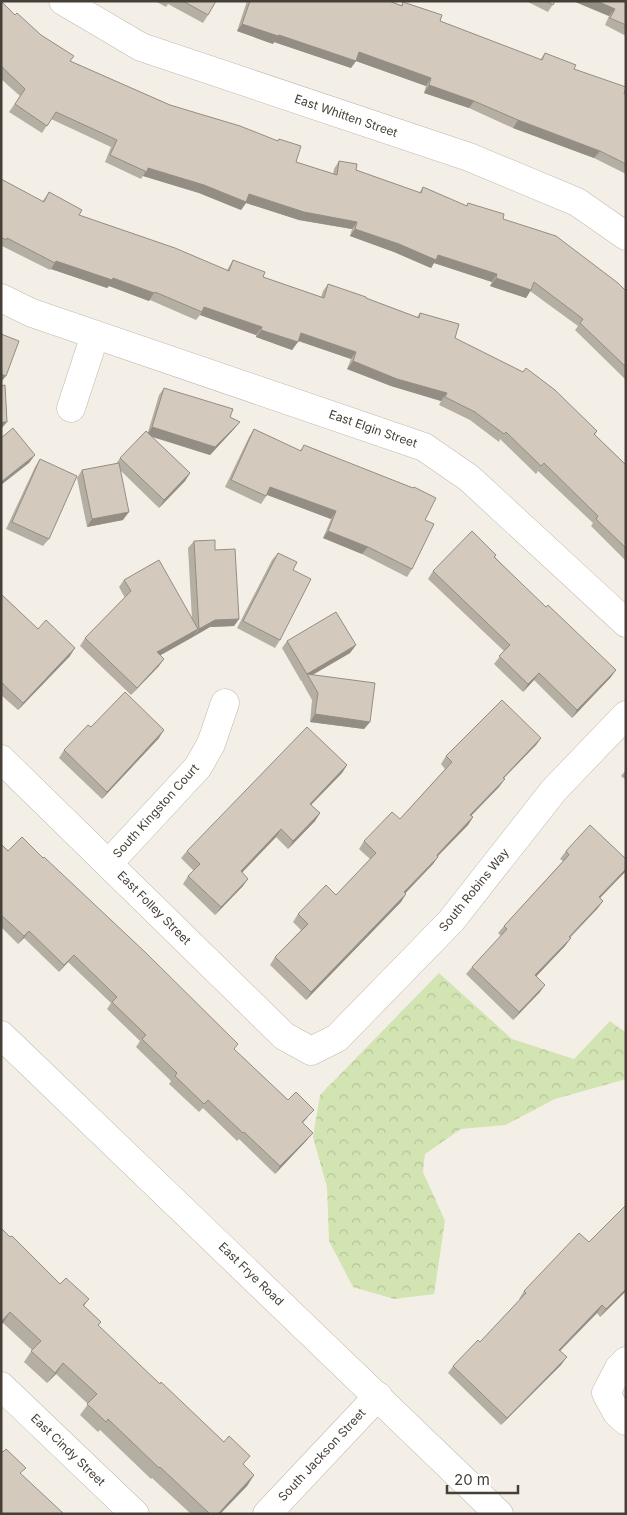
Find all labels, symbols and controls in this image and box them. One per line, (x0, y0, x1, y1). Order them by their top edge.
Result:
street label: East Whitten Street (293, 91, 400, 140)
street label: East Elgin Street (327, 406, 419, 451)
street label: South Kingston Court (109, 760, 202, 861)
street label: South Robins Way (435, 845, 512, 934)
street label: East Folley Street (114, 868, 194, 948)
street label: East Frye Road (216, 1239, 287, 1309)
street label: South Jackson Street (275, 1405, 369, 1504)
street label: East Cindy Street (28, 1410, 109, 1489)
scale bar (447, 1462, 518, 1494)
text: 20 m (454, 1470, 490, 1489)

